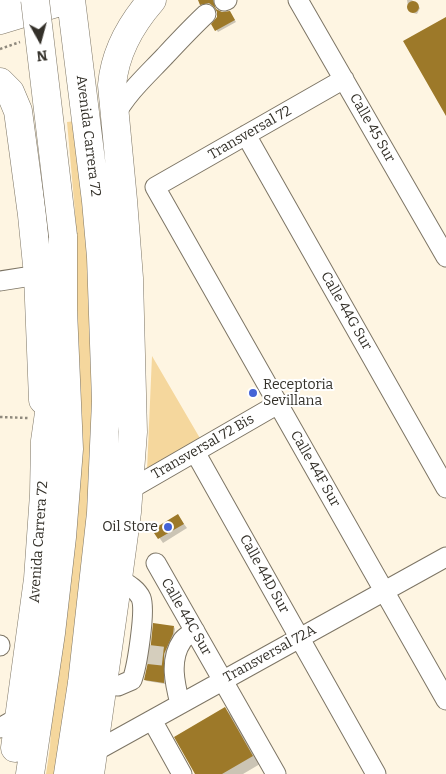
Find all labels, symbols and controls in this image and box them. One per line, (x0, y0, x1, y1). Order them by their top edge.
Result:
north arrow (15, 15, 65, 65)
text: N (35, 46, 48, 64)
street label: Avenida Carrera 72 (72, 74, 104, 198)
street label: Calle 45 Sur (346, 91, 398, 165)
street label: Transversal 72 (205, 102, 295, 164)
street label: Calle 44G Sur (317, 269, 375, 353)
place label: Receptoria Sevillana (263, 377, 333, 410)
marker: Receptoria Sevillana (247, 387, 259, 399)
street label: Transversal 72 Bis (149, 411, 257, 483)
street label: Calle 44F Sur (286, 428, 344, 510)
street label: Avenida Carrera 72 (26, 480, 52, 604)
place label: Oil Store (102, 519, 158, 535)
marker: Oil Store (162, 521, 174, 533)
street label: Calle 44D Sur (236, 532, 292, 616)
street label: Calle 44C Sur (157, 575, 215, 659)
street label: Transversal 72A (221, 622, 319, 686)

